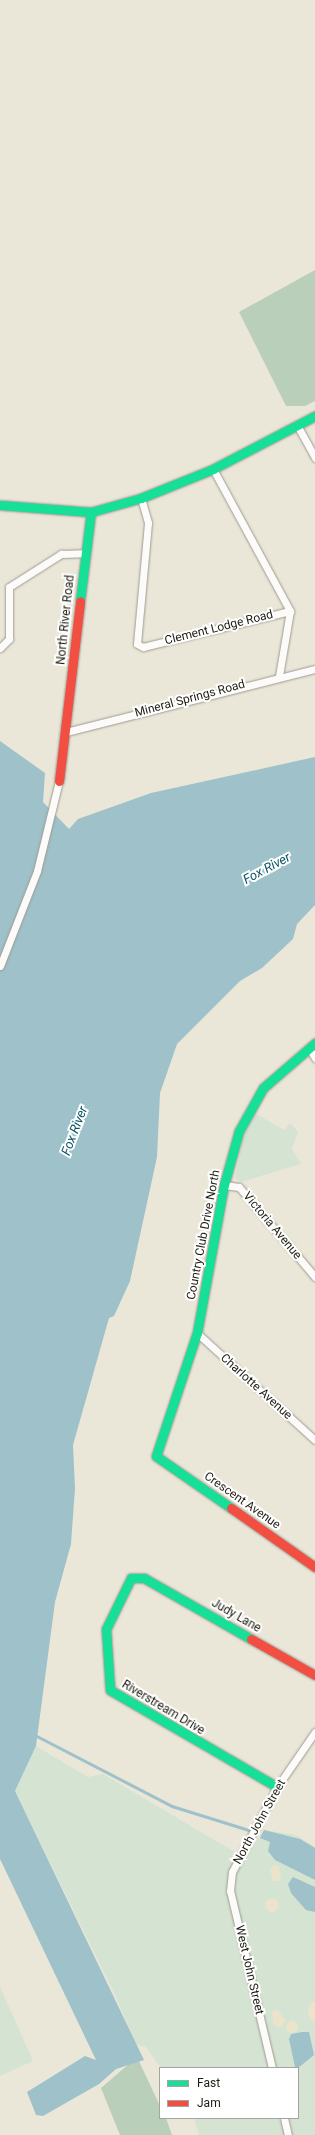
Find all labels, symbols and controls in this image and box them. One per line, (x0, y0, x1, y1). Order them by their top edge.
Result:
street label: North River Road (54, 574, 78, 666)
street label: Clement Lodge Road (163, 608, 275, 648)
street label: Mineral Springs Road (133, 677, 247, 721)
water label: Fox River (241, 850, 293, 888)
water label: Fox River (59, 1104, 91, 1158)
street label: Country Club Drive North (184, 1169, 224, 1301)
street label: Victoria Avenue (240, 1189, 304, 1263)
street label: Charlotte Avenue (217, 1351, 295, 1423)
street label: Crescent Avenue (201, 1469, 283, 1533)
street label: Judy Lane (209, 1596, 263, 1636)
street label: Riverstream Drive (119, 1678, 207, 1738)
street label: North John Street (231, 1777, 289, 1867)
street label: West John Street (232, 1924, 266, 2016)
legend (159, 2067, 299, 2119)
text: Fast (197, 2076, 220, 2090)
text: Jam (197, 2096, 221, 2110)

